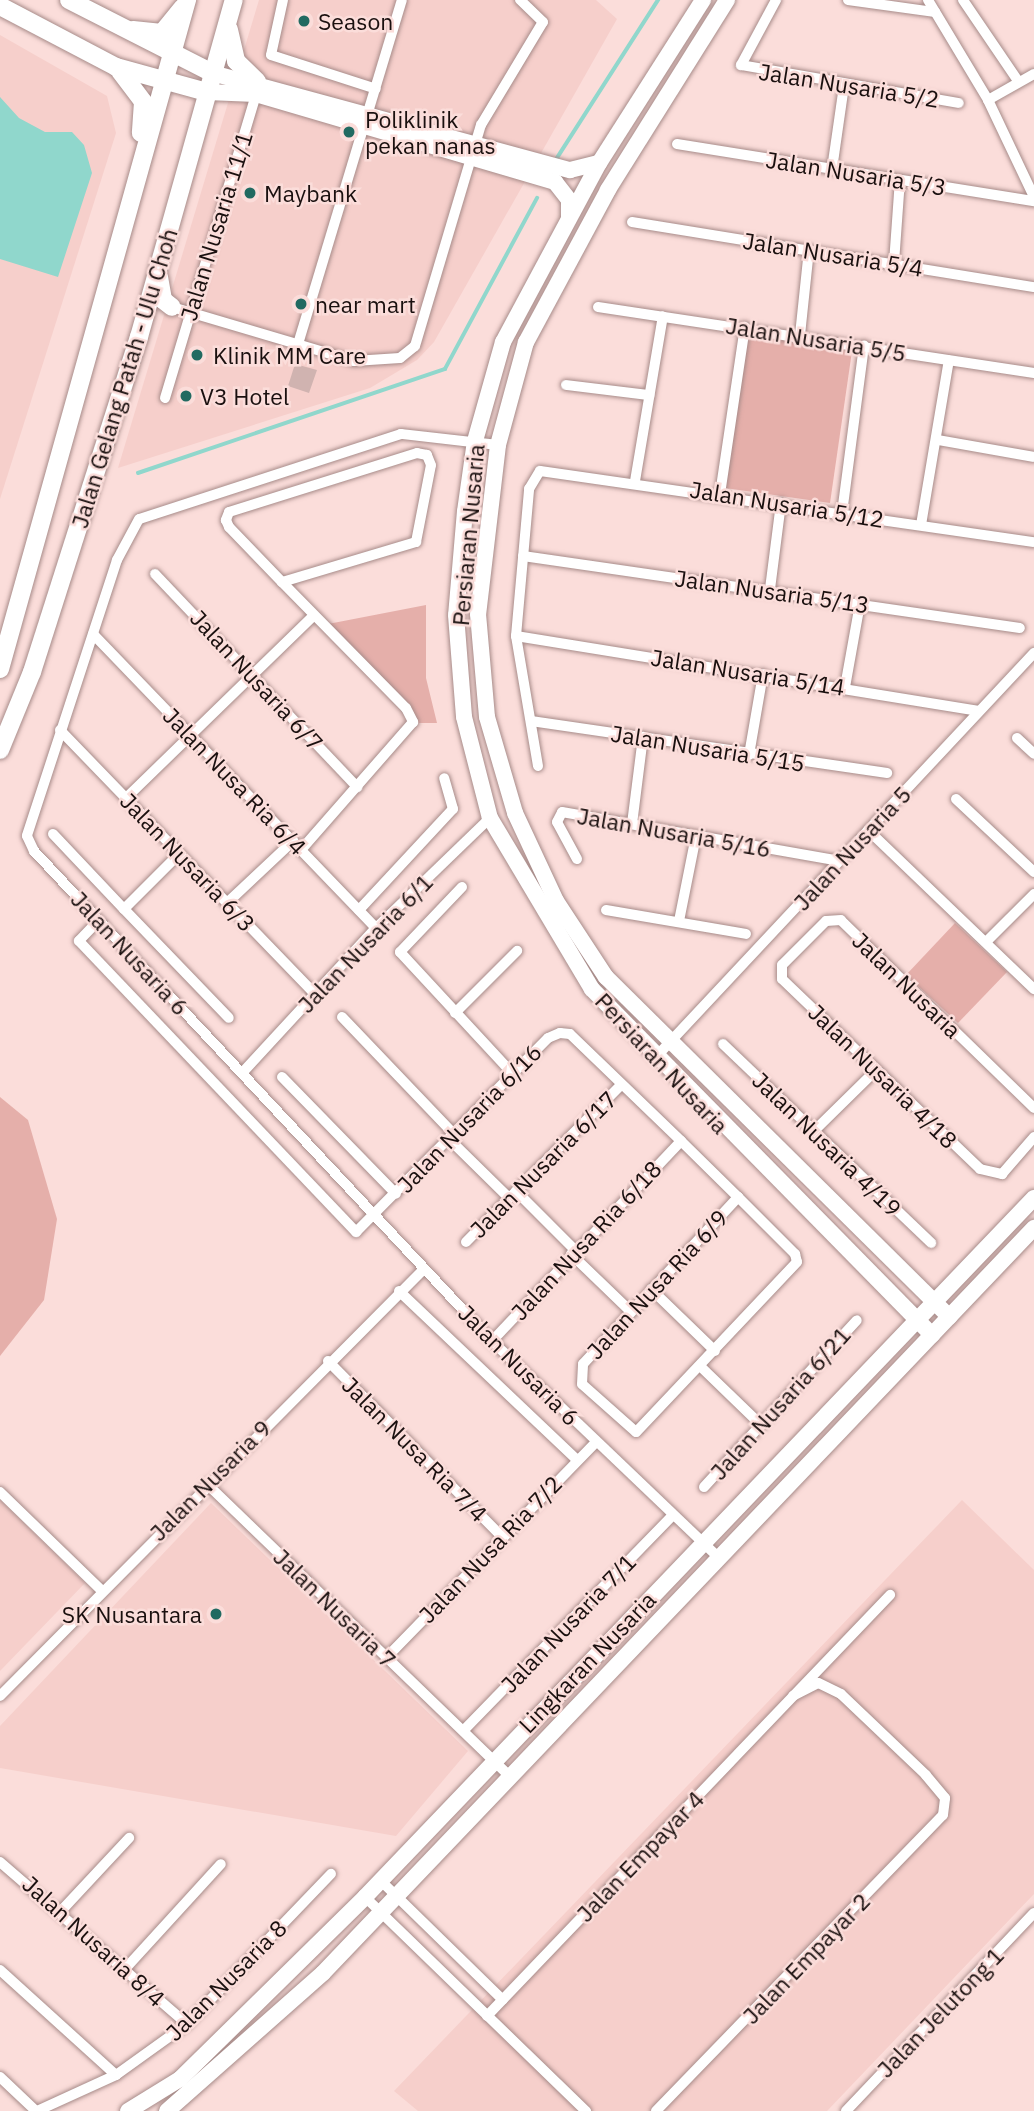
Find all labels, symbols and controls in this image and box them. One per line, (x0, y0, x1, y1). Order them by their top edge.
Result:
place label: Season (318, 7, 393, 35)
marker: Season (296, 13, 312, 29)
street label: Jalan Nusaria 5/2 (757, 57, 941, 113)
place label: Poliklinik pekan nanas (365, 105, 496, 159)
marker: Poliklinik pekan nanas (339, 122, 359, 142)
street label: Jalan Nusaria 11/1 (174, 128, 258, 324)
street label: Jalan Nusaria 5/3 (764, 145, 948, 201)
place label: Maybank (264, 179, 357, 207)
marker: Maybank (242, 185, 258, 201)
street label: Jalan Gelang Patah - Ulu Choh (65, 225, 183, 531)
street label: Jalan Nusaria 5/4 (741, 226, 925, 282)
place label: near mart (315, 290, 416, 318)
marker: near mart (293, 296, 309, 312)
street label: Jalan Nusaria 5/5 (724, 311, 908, 367)
place label: Klinik MM Care (213, 341, 366, 369)
marker: Klinik MM Care (187, 345, 207, 365)
place label: V3 Hotel (200, 382, 289, 410)
marker: V3 Hotel (178, 388, 194, 404)
street label: Persiaran Nusaria (446, 443, 490, 627)
street label: Jalan Nusaria 5/12 (688, 475, 886, 533)
street label: Jalan Nusaria 5/13 (673, 564, 871, 618)
street label: Jalan Nusaria 6/7 (185, 604, 329, 756)
street label: Jalan Nusaria 5/14 (649, 643, 847, 701)
street label: Jalan Nusa Ria 6/4 (158, 702, 312, 860)
street label: Jalan Nusaria 5/15 (609, 719, 807, 777)
street label: Jalan Nusaria 5 (788, 780, 916, 916)
street label: Jalan Nusaria 6/3 (115, 787, 261, 937)
street label: Jalan Nusaria 5/16 (575, 801, 773, 863)
street label: Jalan Nusaria 6/1 (292, 868, 438, 1018)
street label: Jalan Nusaria 6 (66, 885, 194, 1021)
street label: Jalan Nusaria (847, 926, 967, 1044)
street label: Persiaran Nusaria (590, 987, 734, 1139)
street label: Jalan Nusaria 4/18 (803, 998, 963, 1154)
street label: Jalan Nusaria 6/16 (391, 1038, 547, 1198)
street label: Jalan Nusaria 4/19 (747, 1066, 907, 1222)
street label: Jalan Nusaria 6/17 (464, 1085, 622, 1243)
street label: Jalan Nusa Ria 6/18 (505, 1155, 667, 1325)
street label: Jalan Nusa Ria 6/9 (581, 1204, 733, 1364)
street label: Jalan Nusaria 6 (453, 1299, 585, 1431)
street label: Jalan Nusaria 6/21 (704, 1321, 856, 1485)
street label: Jalan Nusa Ria 7/4 (337, 1371, 493, 1527)
street label: Jalan Nusaria 9 (144, 1414, 276, 1546)
street label: Jalan Nusa Ria 7/2 (413, 1470, 567, 1628)
street label: Jalan Nusaria 7 (268, 1543, 402, 1673)
street label: Jalan Nusaria 7/1 (495, 1548, 641, 1698)
street label: Lingkaran Nusaria (513, 1586, 661, 1738)
place label: SK Nusantara (62, 1600, 202, 1628)
marker: SK Nusantara (208, 1606, 224, 1622)
street label: Jalan Empayar 4 (571, 1785, 709, 1927)
street label: Jalan Nusaria 8/4 (17, 1870, 171, 2012)
street label: Jalan Empayar 2 (737, 1887, 875, 2029)
street label: Jalan Nusaria 8 (160, 1914, 292, 2046)
street label: Jalan Jelutong 1 (871, 1941, 1009, 2083)

